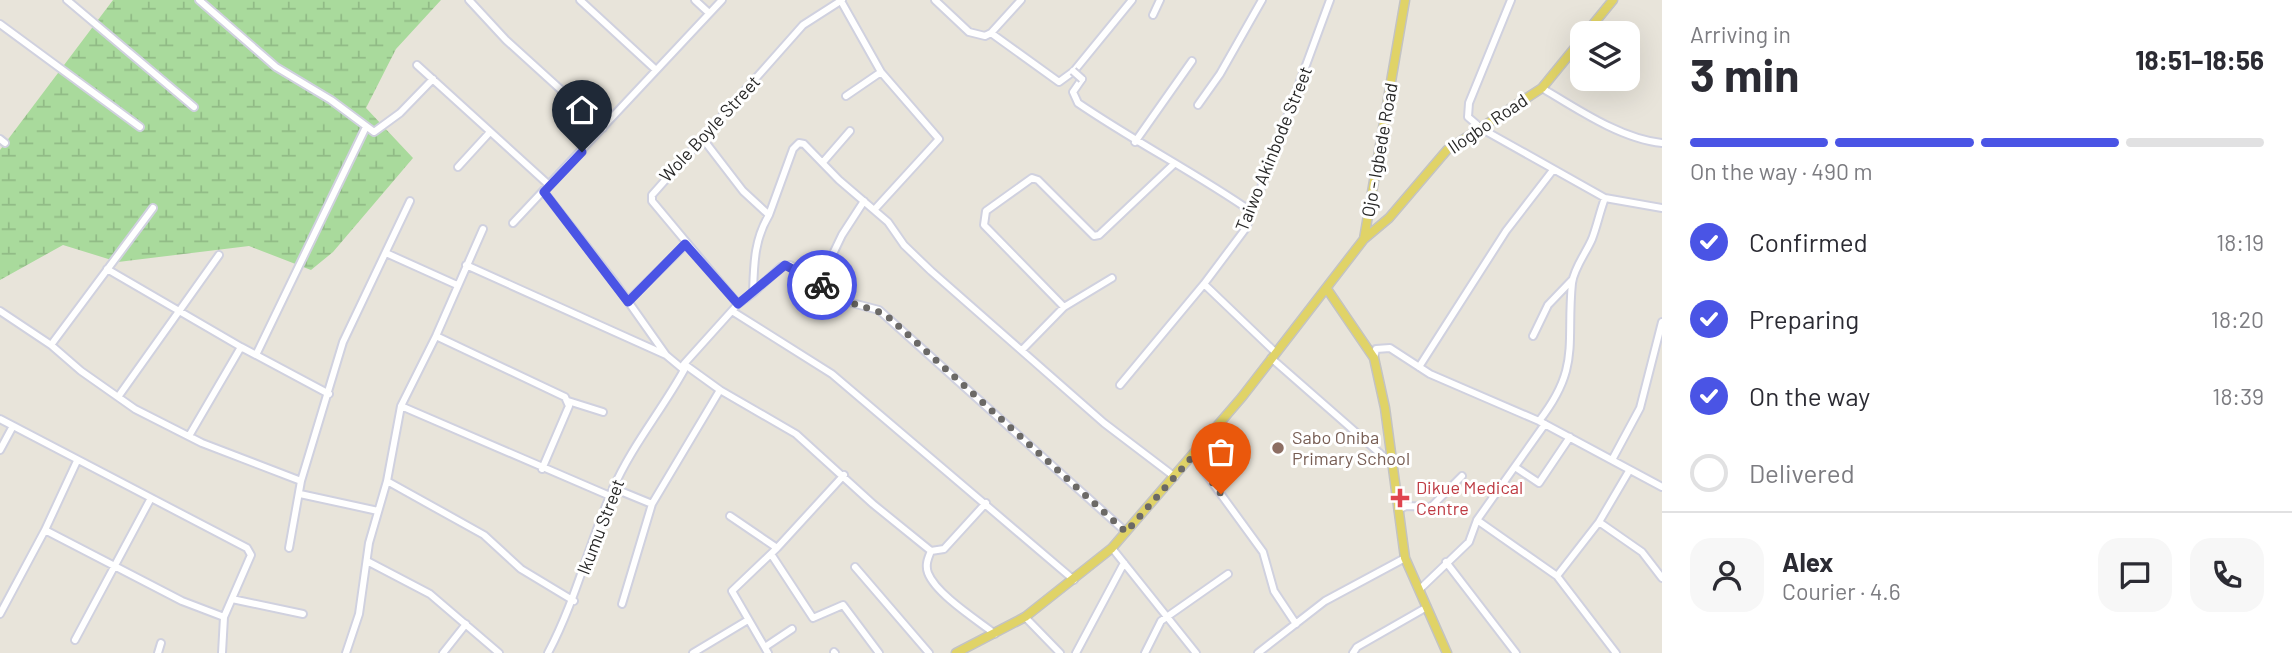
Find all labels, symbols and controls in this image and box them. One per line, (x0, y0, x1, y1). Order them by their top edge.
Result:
text: Arriving in (1690, 20, 1791, 48)
map controls (1570, 21, 1640, 91)
button: layers (1570, 21, 1640, 91)
text: 18:51–18:56 (2135, 44, 2264, 75)
text: 3 min (1690, 46, 1799, 101)
street label: Taiwo Akinbode Street (1230, 63, 1316, 234)
street label: Wole Boyle Street (654, 71, 764, 186)
pin (552, 80, 612, 152)
street label: Ojo - Igbede Road (1356, 81, 1402, 219)
street label: Ilogbo Road (1444, 89, 1531, 158)
icon: home (563, 91, 601, 129)
text: On the way · 490 m (1690, 157, 1873, 185)
icon: check (1690, 223, 1728, 261)
text: Confirmed (1749, 226, 1868, 257)
text: 18:19 (2216, 228, 2264, 256)
courier (787, 250, 857, 320)
icon: bike (803, 266, 841, 304)
icon: check (1690, 300, 1728, 338)
text: Preparing (1749, 303, 1859, 334)
text: 18:20 (2211, 305, 2264, 333)
icon: check (1690, 377, 1728, 415)
text: On the way (1749, 380, 1870, 411)
text: 18:39 (2212, 382, 2264, 410)
pin (1191, 422, 1251, 494)
place label: Sabo Oniba Primary School (1292, 426, 1410, 469)
icon: bag (1202, 433, 1240, 471)
marker: Sabo Oniba Primary School (1270, 440, 1286, 456)
text: Delivered (1749, 457, 1855, 488)
street label: Ikumu Street (572, 476, 628, 578)
place label: Dikue Medical Centre (1416, 476, 1523, 519)
marker: Dikue Medical Centre (1390, 488, 1410, 508)
button: person (1690, 538, 1764, 612)
button: chat (2098, 538, 2172, 612)
button: phone (2190, 538, 2264, 612)
text: Alex (1782, 546, 1833, 577)
text: Courier · 4.6 (1782, 577, 1901, 605)

